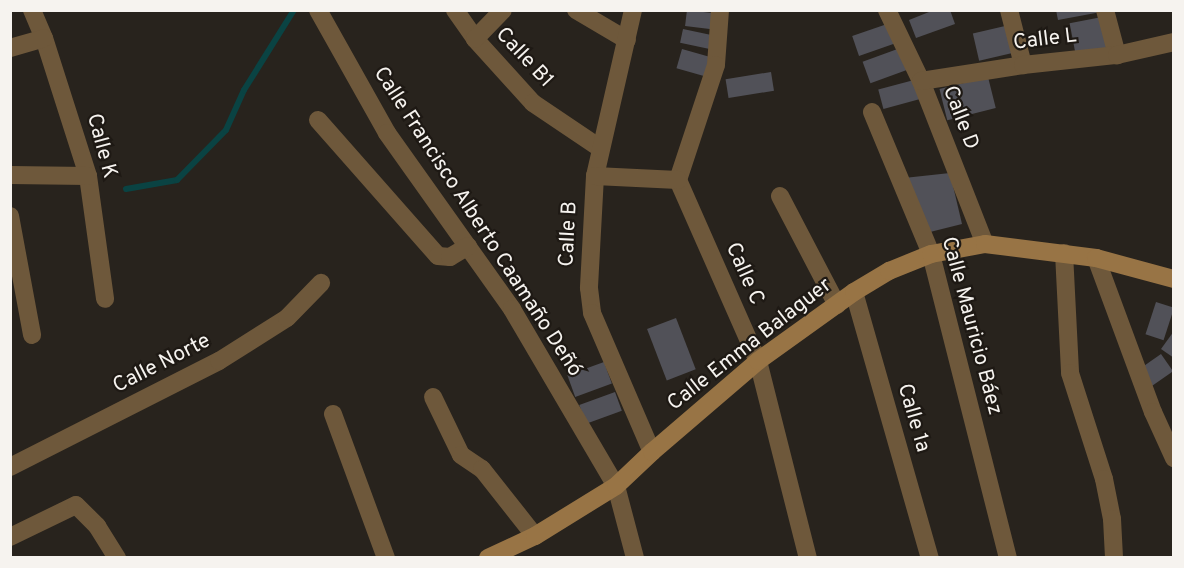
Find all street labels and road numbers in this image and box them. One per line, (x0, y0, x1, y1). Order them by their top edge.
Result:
street label: Calle B1 (490, 23, 558, 93)
street label: Calle L (1012, 24, 1078, 56)
street label: Calle Francisco Alberto Caamaño Deñó (367, 62, 587, 382)
street label: Calle D (936, 83, 984, 153)
street label: Calle K (80, 111, 122, 181)
street label: Calle B (555, 201, 583, 267)
street label: Calle Mauricio Báez (935, 234, 1007, 418)
street label: Calle C (719, 239, 769, 309)
street label: Calle Emma Balaguer (663, 273, 837, 417)
street label: Calle Norte (109, 329, 215, 399)
street label: Calle 1a (891, 381, 935, 455)

